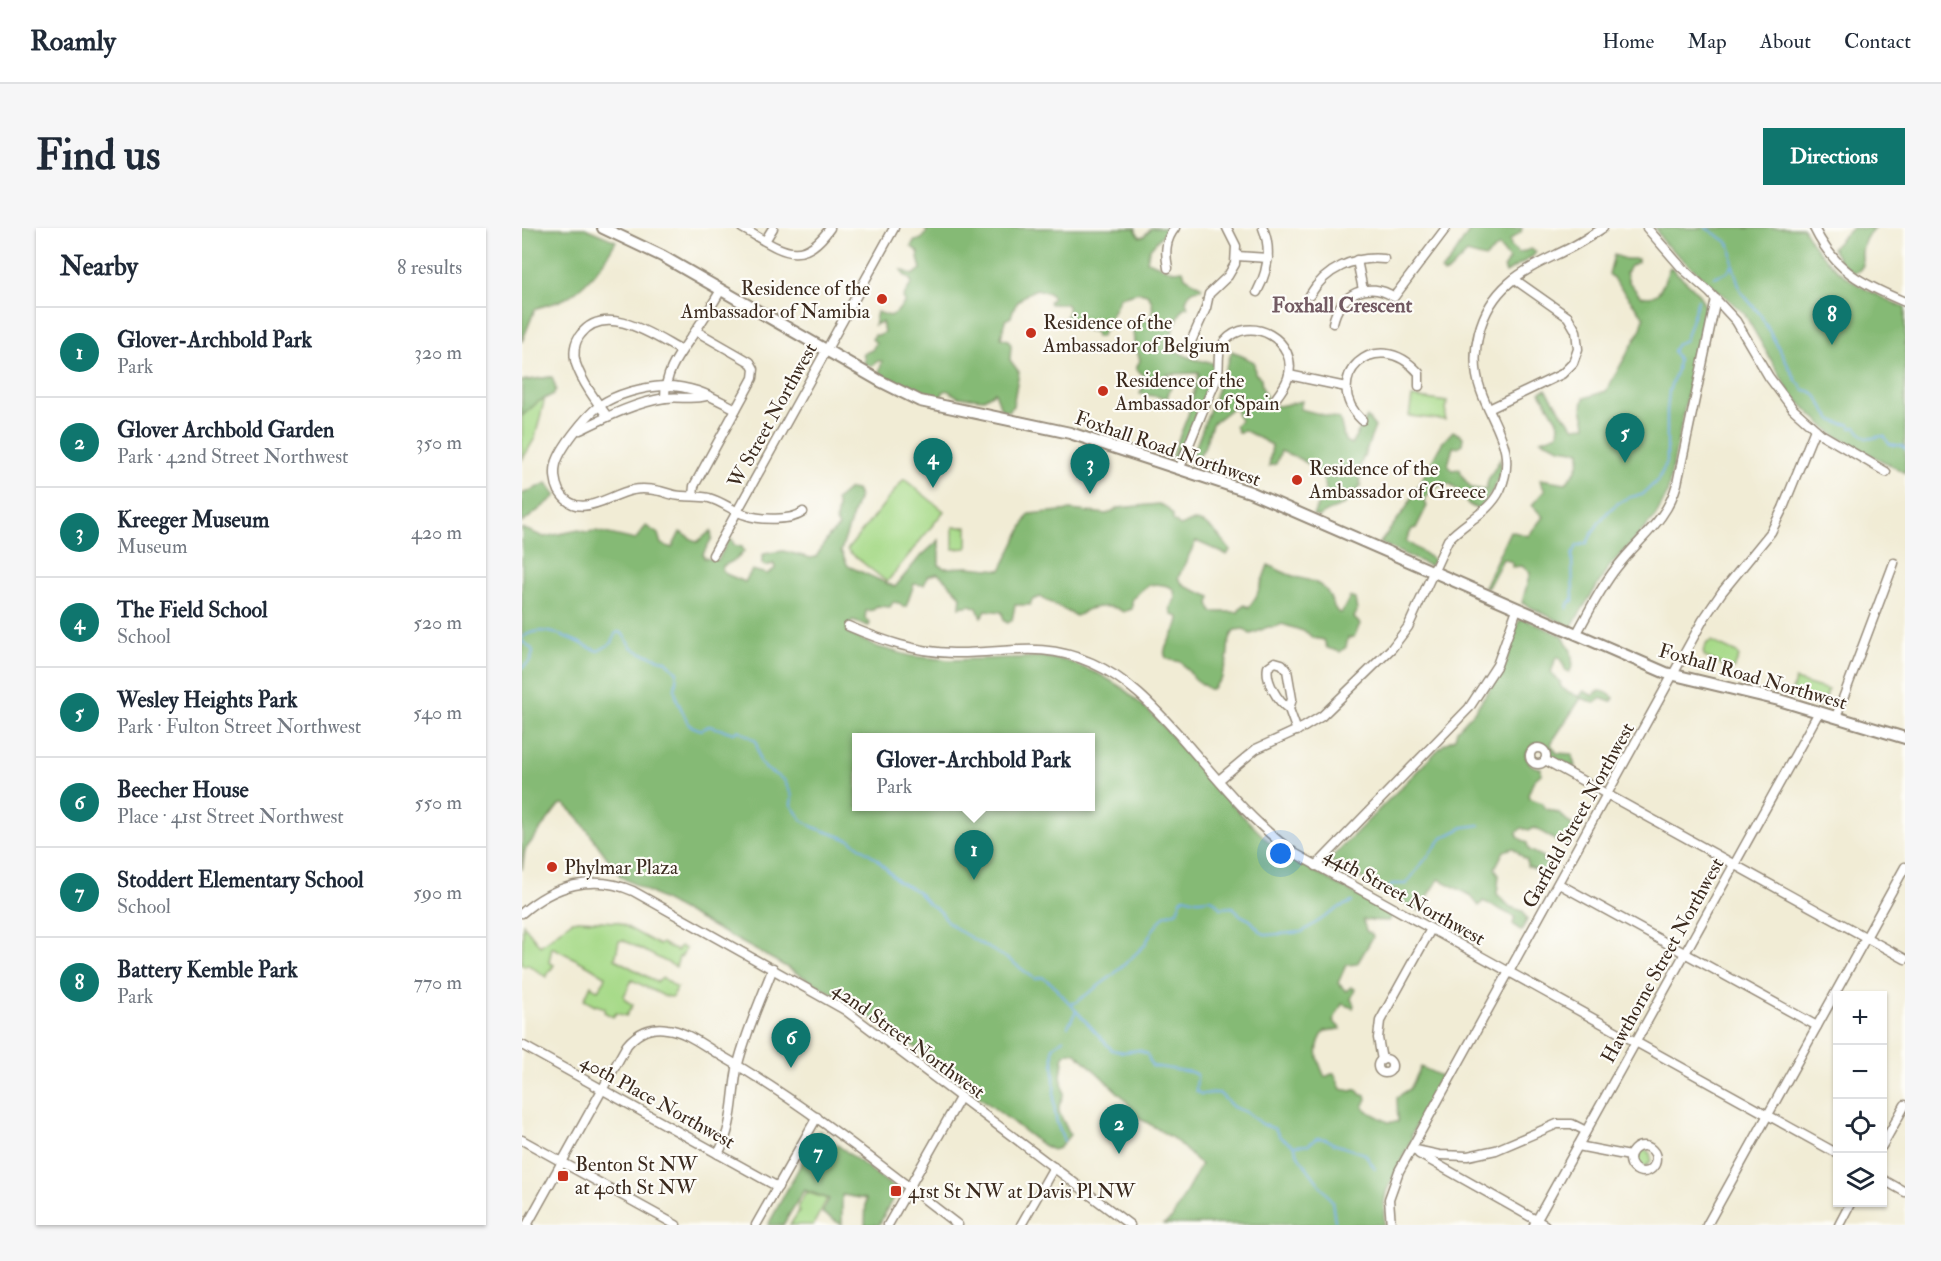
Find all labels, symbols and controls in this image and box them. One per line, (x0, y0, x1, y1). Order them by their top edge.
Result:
text: Roamly (30, 24, 116, 59)
text: Home (1602, 28, 1654, 55)
text: Map (1687, 28, 1727, 55)
text: About (1760, 28, 1811, 55)
text: Contact (1844, 28, 1911, 55)
button: Directions (1763, 128, 1905, 185)
text: Find us (36, 130, 160, 182)
text: Nearby (60, 251, 138, 283)
text: 8 results (397, 255, 462, 280)
place label: Residence of the Ambassador of Namibia (680, 276, 871, 324)
marker: Residence of the Ambassador of Namibia (875, 292, 889, 306)
district label: Foxhall Crescent (1272, 292, 1412, 319)
pin: 8 (1812, 296, 1852, 345)
place label: Residence of the Ambassador of Belgium (1042, 310, 1231, 358)
text: Glover-Archbold Park (117, 326, 312, 354)
marker: Residence of the Ambassador of Belgium (1024, 326, 1038, 340)
street label: W Street Northwest (722, 338, 823, 493)
text: 1 (76, 340, 83, 365)
text: 320 m (414, 340, 462, 365)
text: Park (117, 354, 153, 379)
place label: Residence of the Ambassador of Spain (1114, 368, 1280, 417)
marker: Residence of the Ambassador of Spain (1096, 384, 1110, 398)
street label: Foxhall Road Northwest (1072, 405, 1264, 492)
pin: 5 (1606, 414, 1644, 463)
text: Glover Archbold Garden (117, 416, 334, 444)
text: 2 (74, 430, 85, 455)
text: 350 m (416, 430, 462, 455)
pin: 4 (914, 438, 952, 488)
text: Park · 42nd Street Northwest (117, 444, 349, 469)
pin: 3 (1070, 444, 1110, 494)
place label: Residence of the Ambassador of Greece (1308, 456, 1486, 504)
marker: Residence of the Ambassador of Greece (1290, 473, 1304, 487)
text: Kreeger Museum (117, 506, 269, 534)
text: 3 (76, 520, 83, 545)
text: 420 m (411, 520, 462, 545)
text: Museum (117, 534, 187, 559)
text: The Field School (117, 596, 268, 624)
text: 4 (74, 610, 85, 635)
text: 520 m (413, 610, 462, 635)
text: School (117, 624, 171, 649)
street label: Foxhall Road Northwest (1656, 638, 1850, 715)
text: Wesley Heights Park (117, 686, 298, 714)
text: 5 (75, 700, 84, 725)
text: 540 m (413, 700, 462, 725)
text: Park · Fulton Street Northwest (117, 714, 361, 739)
street label: Garfield Street Northwest (1517, 718, 1640, 912)
popup (852, 733, 1095, 811)
text: Glover-Archbold Park (876, 746, 1071, 774)
text: Park (876, 774, 912, 799)
text: Beecher House (117, 776, 249, 804)
text: 6 (74, 790, 85, 815)
text: 550 m (415, 790, 462, 815)
text: Place · 41st Street Northwest (117, 804, 344, 829)
pin: 1 (954, 830, 994, 880)
your location (1266, 839, 1295, 868)
street label: 44th Street Northwest (1320, 842, 1490, 951)
street label: Hawthorne Street Northwest (1595, 853, 1730, 1067)
place label: Phylmar Plaza (564, 855, 679, 880)
marker: Phylmar Plaza (545, 860, 559, 874)
text: Stoddert Elementary School (117, 866, 364, 894)
text: 7 (75, 880, 84, 905)
text: 590 m (413, 880, 462, 905)
text: School (117, 894, 171, 919)
text: Battery Kemble Park (117, 956, 298, 984)
text: 8 (75, 970, 84, 995)
text: 770 m (414, 970, 462, 995)
street label: 42nd Street Northwest (827, 977, 990, 1105)
text: Park (117, 984, 153, 1009)
map controls (1833, 991, 1887, 1207)
button: + (1833, 991, 1887, 1045)
pin: 6 (772, 1018, 810, 1068)
button: − (1833, 1045, 1887, 1099)
street label: 40th Place Northwest (576, 1049, 740, 1155)
button: locate (1833, 1099, 1887, 1153)
pin: 2 (1100, 1104, 1138, 1154)
pin: 7 (798, 1134, 838, 1183)
place label: Benton St NW at 40th St NW (575, 1152, 698, 1200)
button: layers (1833, 1153, 1887, 1207)
marker: Benton St NW at 40th St NW (556, 1169, 570, 1183)
place label: 41st St NW at Davis Pl NW (908, 1179, 1136, 1204)
marker: 41st St NW at Davis Pl NW (889, 1184, 903, 1198)

